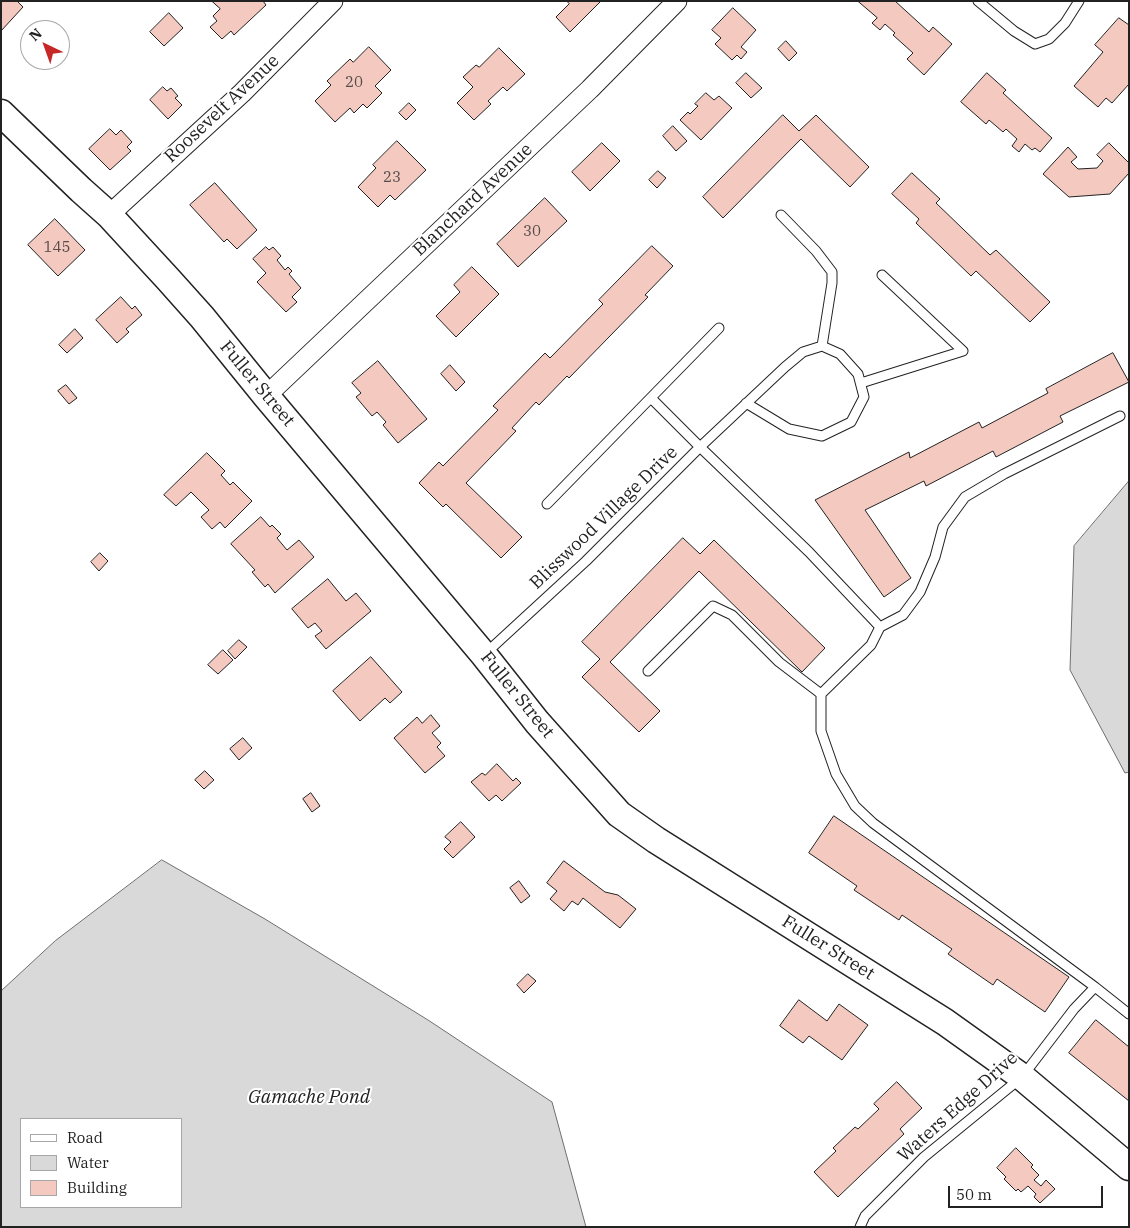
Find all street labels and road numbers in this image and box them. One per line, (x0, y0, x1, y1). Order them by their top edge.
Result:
street label: Roosevelt Avenue (160, 50, 284, 168)
street label: Blanchard Avenue (409, 139, 537, 261)
street label: Fuller Street (215, 337, 299, 431)
street label: Blisswood Village Drive (526, 442, 682, 594)
street label: Fuller Street (476, 647, 558, 743)
street label: Fuller Street (778, 911, 878, 985)
street label: Waters Edge Drive (893, 1047, 1023, 1167)

